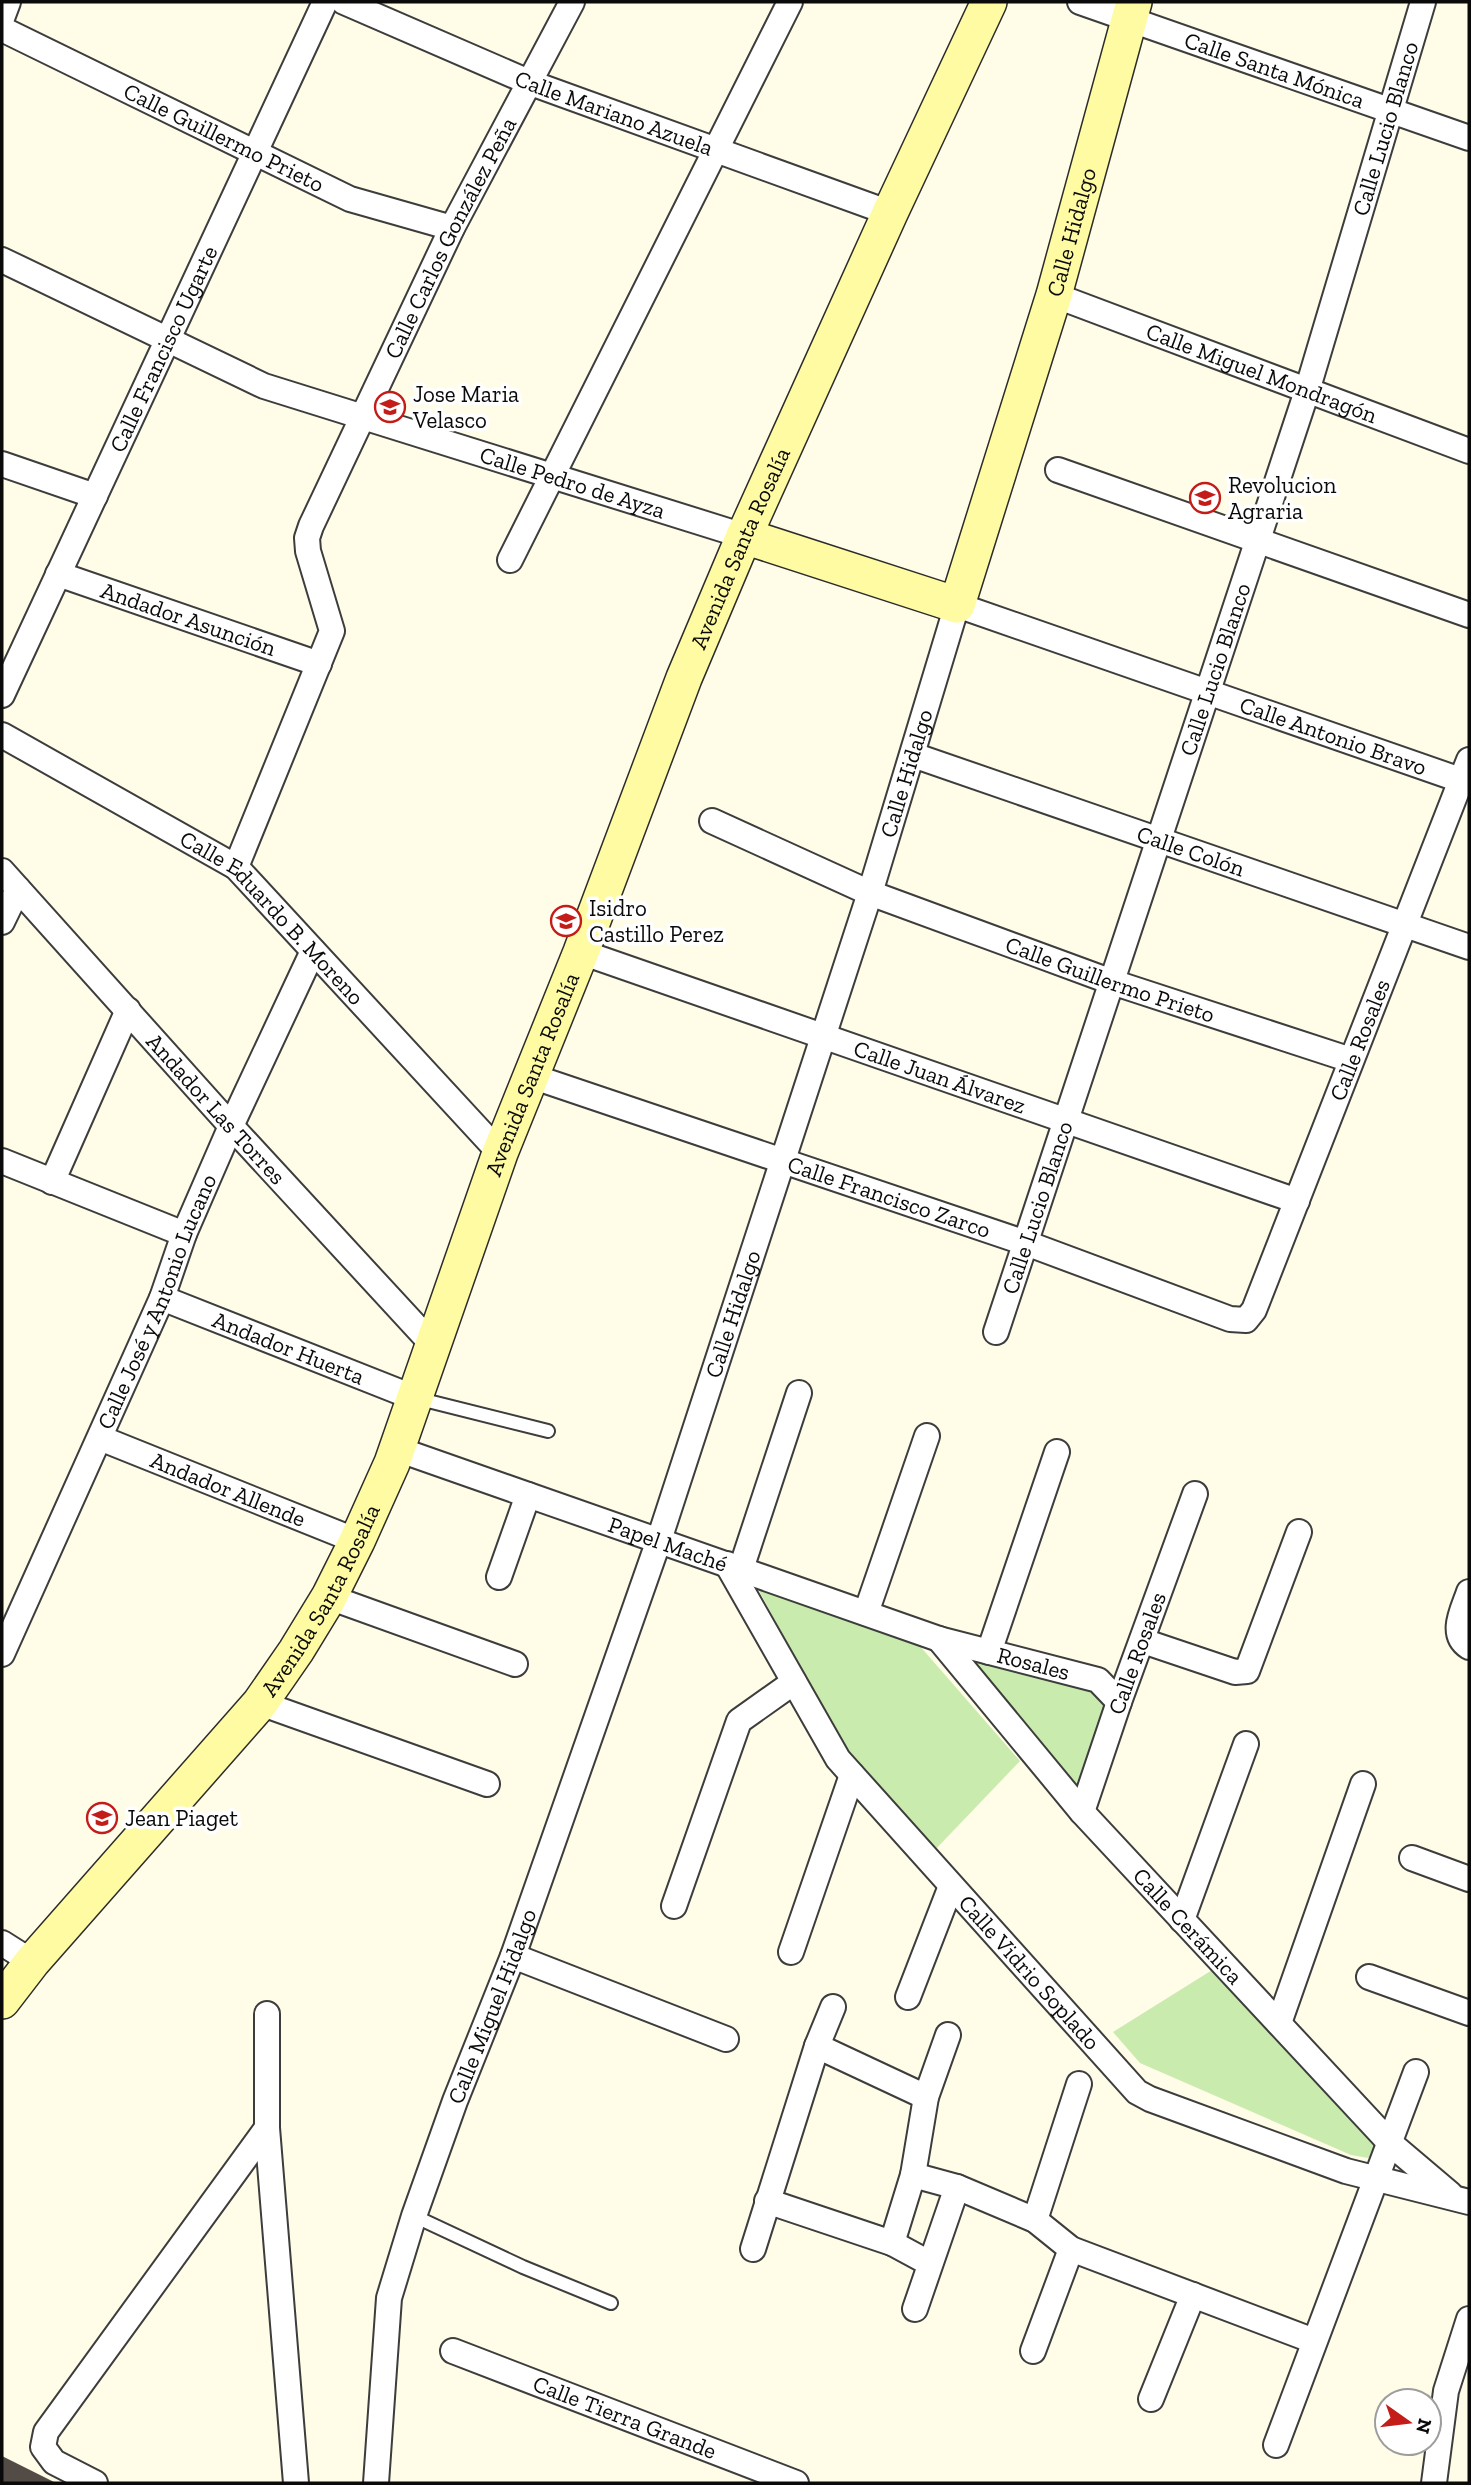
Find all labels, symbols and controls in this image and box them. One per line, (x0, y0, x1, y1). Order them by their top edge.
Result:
street label: Calle Santa Mónica (1181, 26, 1368, 114)
street label: Calle Lucio Blanco (1346, 38, 1424, 219)
street label: Calle Mariano Azuela (511, 64, 717, 162)
street label: Calle Guillermo Prieto (119, 77, 329, 198)
street label: Calle Carlos González Peña (378, 112, 522, 363)
street label: Calle Hidalgo (1040, 164, 1102, 300)
street label: Calle Francisco Ugarte (103, 241, 223, 456)
street label: Calle Miguel Mondragón (1142, 317, 1381, 429)
place label: Jose Maria Velasco (412, 380, 519, 434)
school or university icon: Jose Maria Velasco (373, 390, 407, 424)
street label: Calle Pedro de Ayza (476, 440, 669, 525)
street label: Avenida Santa Rosalía (684, 443, 796, 653)
place label: Revolucion Agraria (1228, 471, 1337, 525)
school or university icon: Revolucion Agraria (1188, 481, 1222, 515)
street label: Andador Asunción (97, 576, 280, 662)
street label: Calle Lucio Blanco (1173, 579, 1257, 759)
street label: Calle Antonio Bravo (1236, 690, 1430, 781)
street label: Calle Hidalgo (874, 706, 939, 841)
street label: Calle Colón (1133, 819, 1248, 882)
street label: Calle Eduardo B. Moreno (175, 824, 370, 1011)
place label: Isidro Castillo Perez (589, 894, 724, 948)
school or university icon: Isidro Castillo Perez (549, 904, 583, 938)
street label: Calle Guillermo Prieto (1002, 930, 1218, 1029)
street label: Avenida Santa Rosalía (479, 969, 585, 1180)
street label: Calle Rosales (1323, 975, 1396, 1105)
street label: Andador Las Torres (141, 1027, 292, 1190)
street label: Calle Juan Álvarez (850, 1034, 1030, 1120)
street label: Calle Lucio Blanco (996, 1118, 1079, 1298)
street label: Calle Francisco Zarco (784, 1150, 994, 1244)
street label: Calle José y Antonio Lucano (91, 1170, 222, 1434)
street label: Calle Hidalgo (699, 1247, 767, 1381)
street label: Andador Huerta (209, 1305, 368, 1391)
street label: Andador Allende (146, 1446, 310, 1533)
street label: Avenida Santa Rosalía (255, 1500, 386, 1702)
street label: Papel Maché (604, 1510, 731, 1578)
street label: Calle Rosales (1102, 1588, 1172, 1718)
street label: Rosales (994, 1641, 1073, 1686)
school or university icon: Jean Piaget (85, 1801, 119, 1835)
place label: Jean Piaget (125, 1804, 238, 1832)
street label: Calle Cerámica (1127, 1862, 1249, 1990)
street label: Calle Vidrio Soplado (953, 1889, 1106, 2056)
street label: Calle Miguel Hidalgo (441, 1905, 542, 2108)
street label: Calle Tierra Grande (529, 2369, 720, 2465)
north arrow (1373, 2387, 1443, 2457)
text: N (1411, 2416, 1437, 2436)

